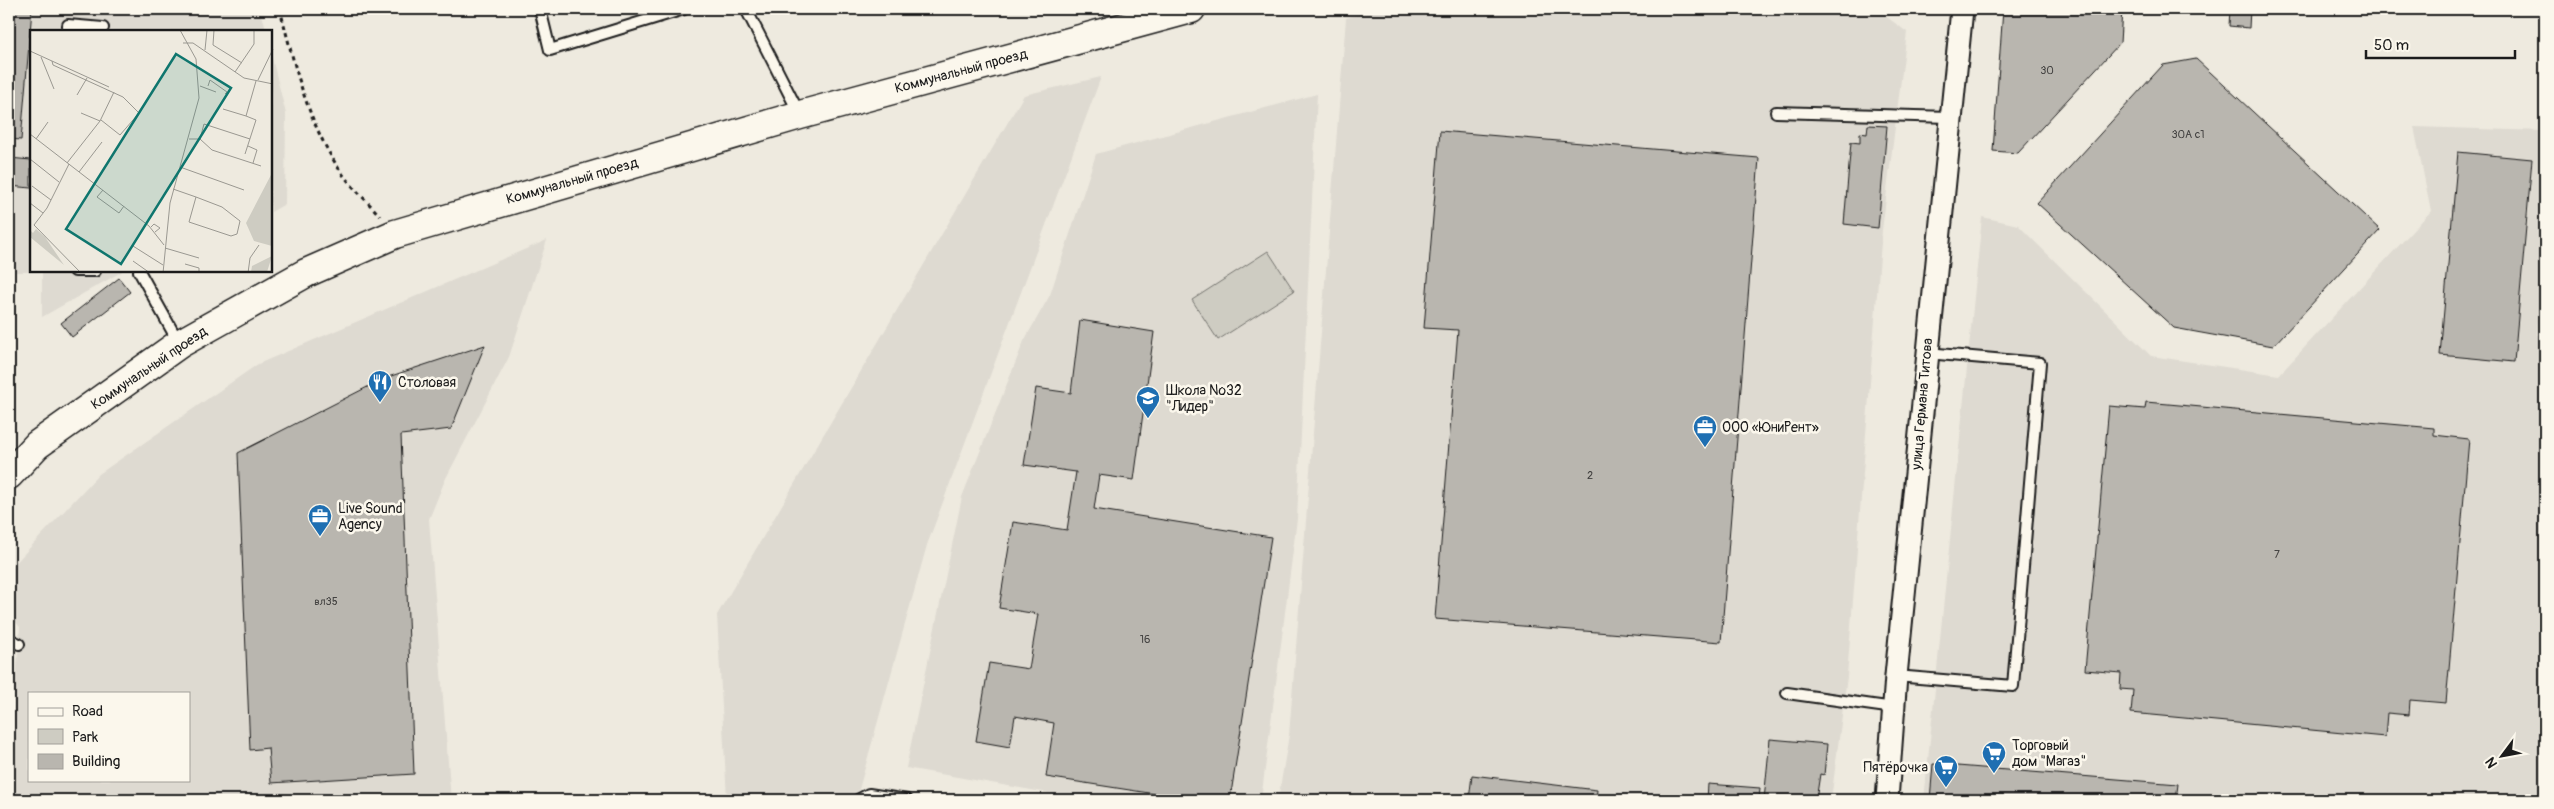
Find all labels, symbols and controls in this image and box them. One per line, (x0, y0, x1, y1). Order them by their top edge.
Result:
scale bar (2366, 28, 2515, 60)
inset map (30, 30, 272, 272)
text: 50 m (2374, 36, 2409, 55)
street label: Коммунальный проезд (893, 45, 1030, 97)
house number: 30 (2040, 64, 2054, 77)
house number: 30А с1 (2171, 128, 2205, 141)
street label: Коммунальный проезд (504, 154, 640, 208)
street label: Коммунальный проезд (88, 322, 211, 413)
street label: улица Германа Титова (1908, 337, 1936, 472)
restaurant icon: Столовая (367, 369, 393, 403)
place label: Столовая (398, 374, 456, 391)
place label: Школа №32 "Лидер" (1166, 382, 1242, 415)
school or university icon: Школа №32 "Лидер" (1135, 385, 1161, 419)
office icon: ООО «ЮниРент» (1692, 414, 1718, 448)
place label: ООО «ЮниРент» (1722, 419, 1819, 436)
house number: 2 (1587, 469, 1593, 482)
place label: Live Sound Agency (338, 500, 403, 533)
office icon: Live Sound Agency (307, 503, 333, 537)
house number: 7 (2274, 548, 2280, 561)
house number: вл35 (314, 595, 338, 608)
house number: 16 (1140, 633, 1150, 646)
legend (28, 692, 190, 782)
text: Road (72, 702, 103, 721)
text: Park (72, 728, 99, 747)
north arrow (2476, 732, 2526, 782)
place label: Торговый дом "Магаз" (2012, 737, 2086, 770)
supermarket icon: Торговый дом "Магаз" (1981, 740, 2007, 774)
text: Building (72, 752, 120, 771)
supermarket icon: Пятёрочка (1933, 754, 1959, 788)
text: N (2482, 754, 2501, 771)
place label: Пятёрочка (1864, 759, 1928, 776)

